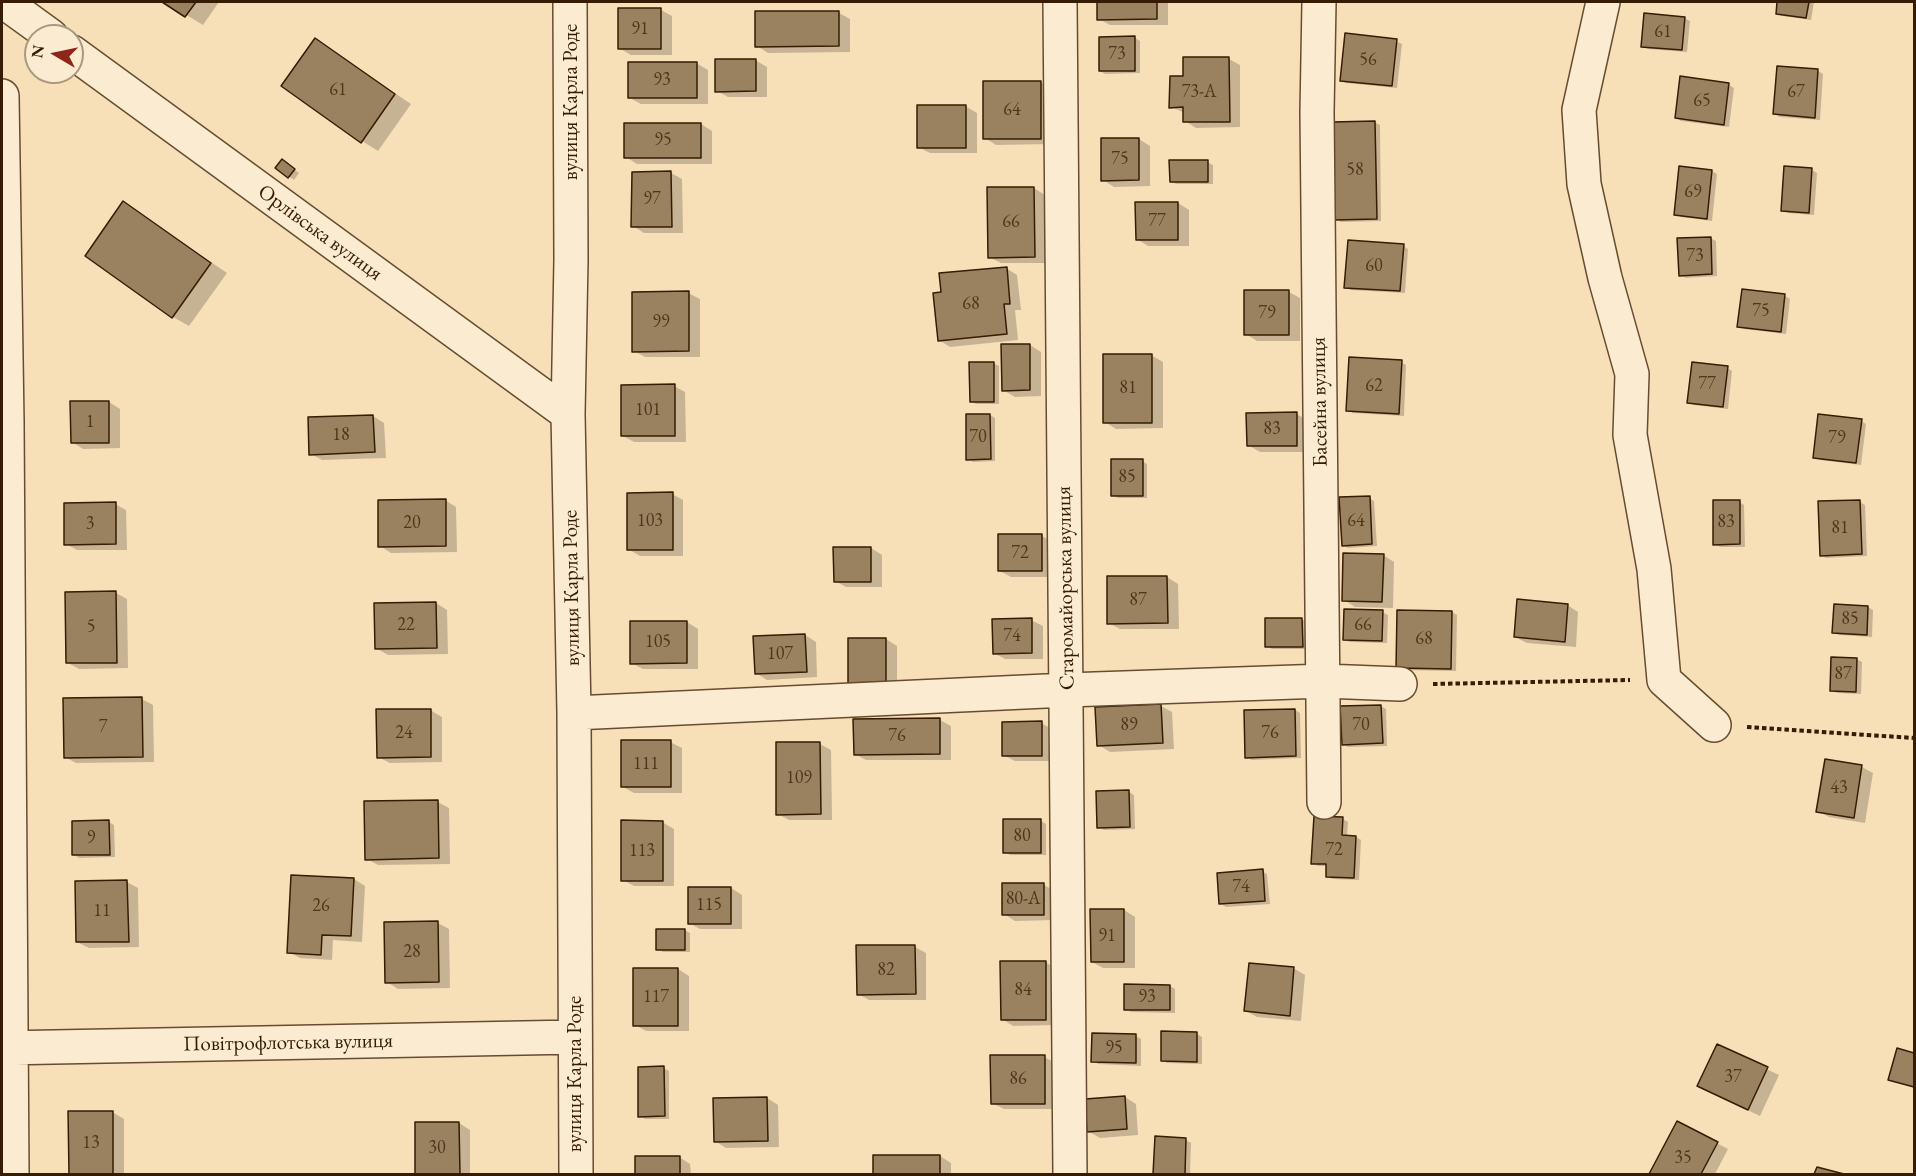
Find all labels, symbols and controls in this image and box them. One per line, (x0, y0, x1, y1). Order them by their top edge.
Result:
house number: 91 (631, 18, 649, 40)
house number: 61 (1654, 21, 1672, 43)
north arrow (24, 24, 84, 84)
street label: вулиця Карла Роде (558, 24, 584, 180)
text: N (26, 43, 49, 59)
house number: 73 (1108, 43, 1126, 65)
house number: 56 (1359, 49, 1377, 71)
house number: 93 (653, 69, 671, 91)
house number: 61 (329, 79, 347, 101)
house number: 73-А (1182, 81, 1216, 103)
house number: 67 (1787, 81, 1805, 103)
house number: 65 (1693, 90, 1711, 112)
house number: 64 (1003, 99, 1021, 121)
house number: 95 (654, 129, 672, 151)
house number: 75 (1111, 148, 1129, 170)
house number: 58 (1346, 159, 1364, 181)
street label: Орлівська вулиця (253, 179, 387, 287)
house number: 69 (1684, 181, 1702, 203)
house number: 97 (643, 188, 661, 210)
house number: 77 (1148, 210, 1166, 232)
house number: 66 (1002, 211, 1020, 233)
house number: 73 (1686, 245, 1704, 267)
house number: 60 (1365, 255, 1383, 277)
house number: 68 (962, 293, 980, 315)
house number: 75 (1752, 300, 1770, 322)
house number: 79 (1258, 302, 1276, 324)
house number: 99 (652, 311, 670, 333)
street label: Басейна вулиця (1306, 337, 1334, 467)
house number: 77 (1698, 373, 1716, 395)
house number: 62 (1365, 375, 1383, 397)
house number: 81 (1119, 377, 1137, 399)
house number: 101 (635, 399, 661, 421)
house number: 1 (86, 411, 94, 433)
house number: 83 (1263, 418, 1281, 440)
house number: 18 (332, 424, 350, 446)
house number: 70 (969, 426, 987, 448)
house number: 79 (1828, 427, 1846, 449)
house number: 85 (1118, 466, 1136, 488)
street label: Старомайорська вулиця (1052, 486, 1080, 690)
street label: вулиця Карла Роде (558, 510, 586, 666)
house number: 103 (637, 510, 663, 532)
house number: 64 (1347, 510, 1365, 532)
house number: 83 (1717, 511, 1735, 533)
house number: 20 (403, 512, 421, 534)
house number: 3 (86, 513, 94, 535)
house number: 81 (1831, 517, 1849, 539)
house number: 72 (1011, 542, 1029, 564)
house number: 87 (1129, 589, 1147, 611)
house number: 85 (1841, 608, 1859, 630)
house number: 22 (397, 614, 415, 636)
house number: 66 (1354, 614, 1372, 636)
house number: 5 (87, 616, 95, 638)
house number: 74 (1003, 625, 1021, 647)
house number: 68 (1415, 628, 1433, 650)
house number: 105 (645, 631, 671, 653)
house number: 107 (767, 643, 793, 665)
house number: 87 (1834, 663, 1852, 685)
house number: 89 (1120, 714, 1138, 736)
house number: 70 (1352, 714, 1370, 736)
house number: 7 (99, 716, 107, 738)
house number: 24 (395, 722, 413, 744)
house number: 76 (1261, 722, 1279, 744)
house number: 76 (888, 725, 906, 747)
house number: 111 (633, 753, 659, 775)
house number: 109 (786, 767, 812, 789)
house number: 43 (1830, 777, 1848, 799)
house number: 80 (1013, 825, 1031, 847)
house number: 9 (87, 827, 95, 849)
house number: 72 (1325, 839, 1343, 861)
house number: 113 (629, 840, 655, 862)
house number: 74 (1232, 876, 1250, 898)
house number: 80-А (1006, 888, 1040, 910)
house number: 115 (696, 894, 722, 916)
house number: 26 (312, 895, 330, 917)
house number: 11 (93, 900, 111, 922)
house number: 91 (1098, 925, 1116, 947)
house number: 28 (403, 941, 421, 963)
house number: 82 (877, 959, 895, 981)
house number: 84 (1014, 979, 1032, 1001)
house number: 117 (643, 986, 669, 1008)
house number: 93 (1138, 986, 1156, 1008)
street label: вулиця Карла Роде (562, 996, 588, 1152)
street label: Повітрофлотська вулиця (183, 1029, 393, 1057)
house number: 95 (1105, 1037, 1123, 1059)
house number: 37 (1724, 1066, 1742, 1088)
house number: 86 (1009, 1068, 1027, 1090)
house number: 13 (82, 1132, 100, 1154)
house number: 30 (428, 1137, 446, 1159)
house number: 35 (1674, 1147, 1692, 1169)

